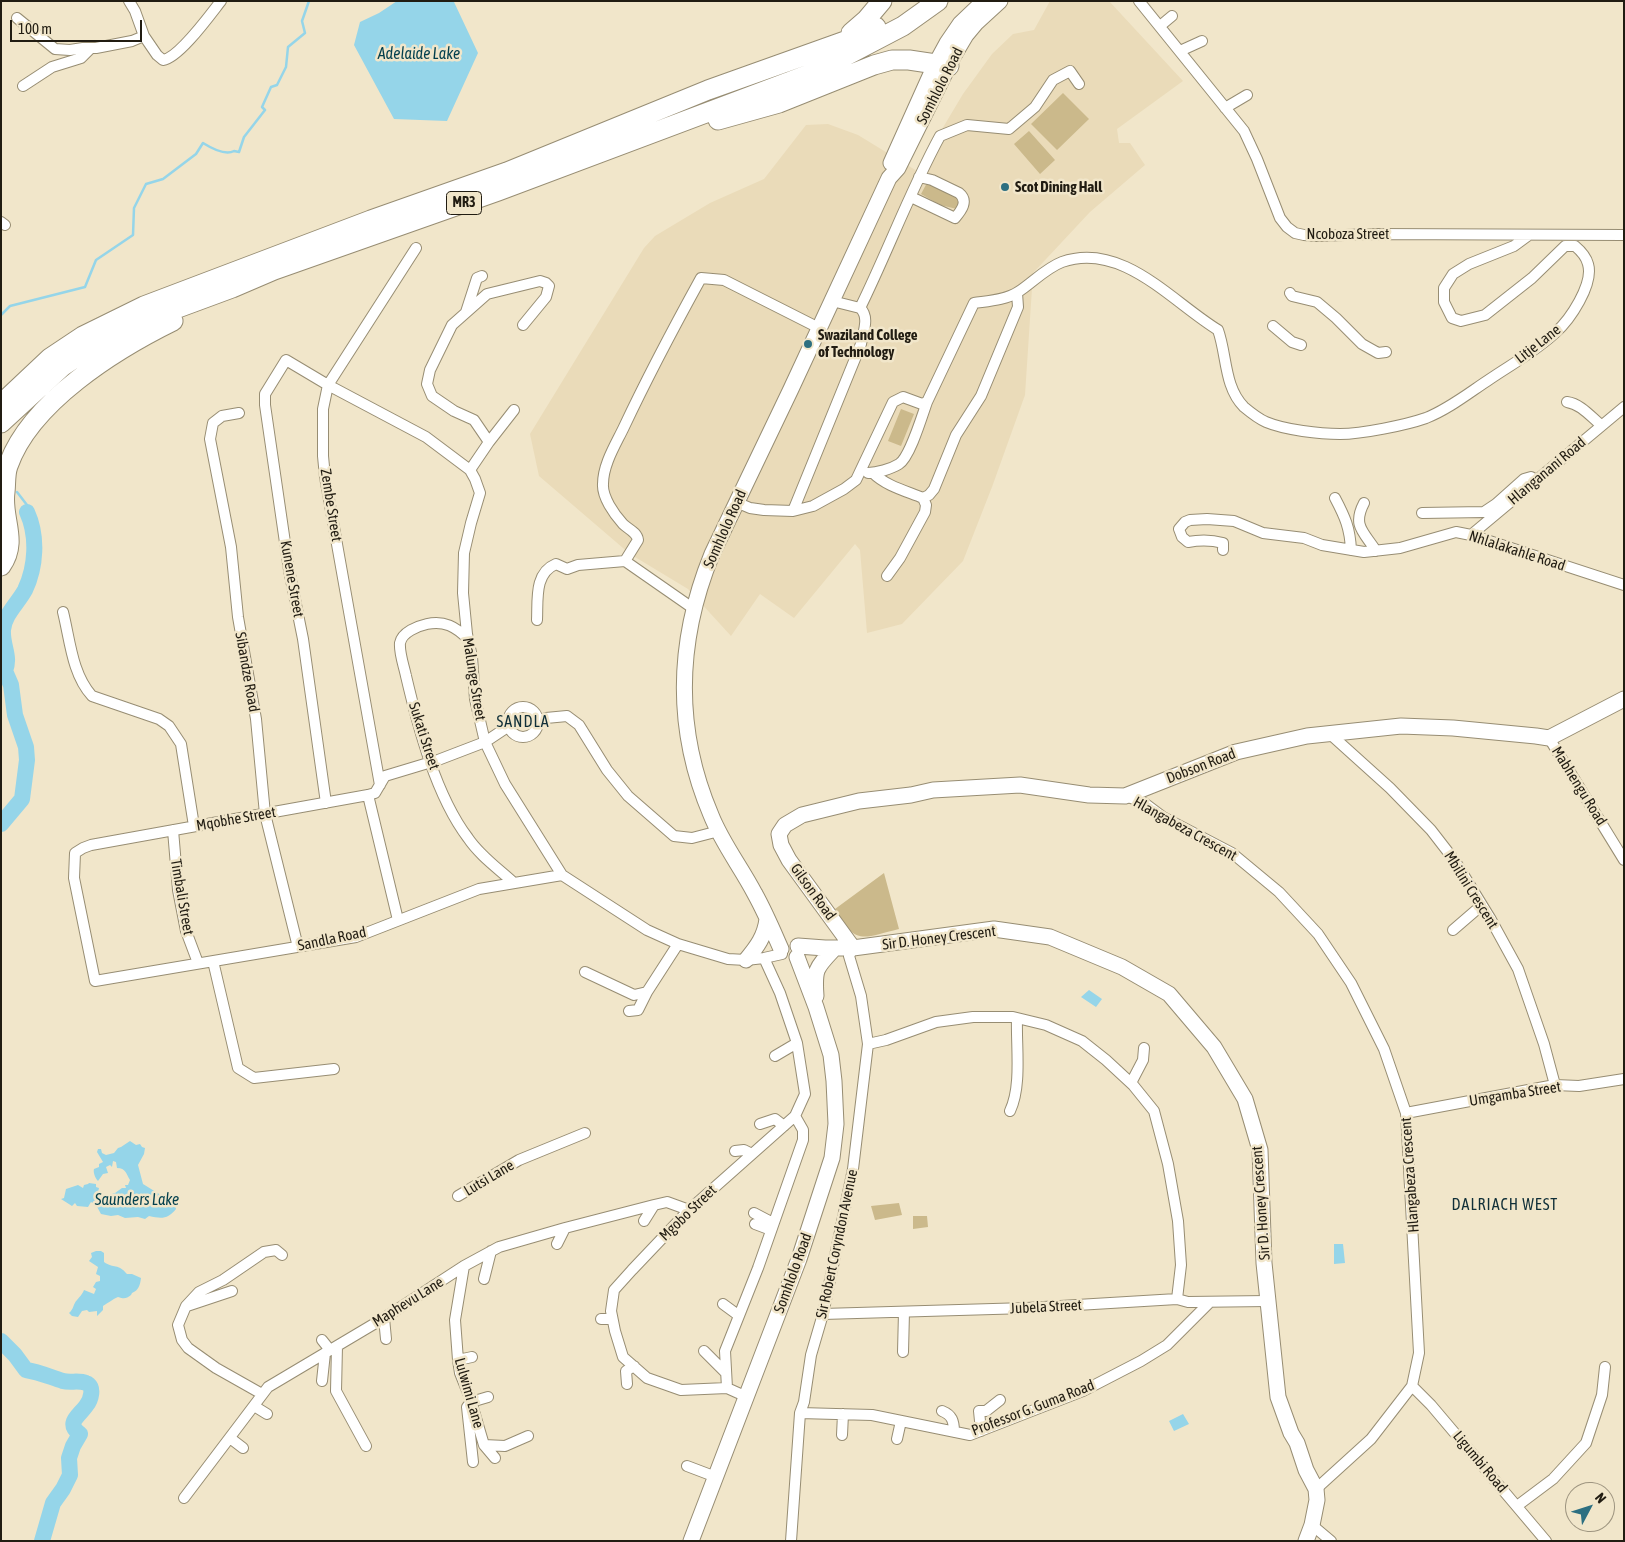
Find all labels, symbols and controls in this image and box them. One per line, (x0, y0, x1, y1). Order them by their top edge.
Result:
scale bar (12, 10, 145, 42)
text: 100 m (18, 20, 52, 37)
water label: Adelaide Lake (378, 44, 460, 64)
street label: Somhlolo Road (913, 45, 967, 127)
place label: Scot Dining Hall (1015, 178, 1102, 196)
marker: Scot Dining Hall (999, 181, 1011, 193)
road number: MR3 (446, 192, 482, 214)
street label: Ncoboza Street (1307, 225, 1389, 243)
street label: Litje Lane (1512, 321, 1564, 367)
place label: Swaziland College of Technology (818, 326, 918, 361)
marker: Swaziland College of Technology (802, 338, 814, 350)
street label: Hlanganani Road (1505, 433, 1589, 509)
street label: Zembe Street (316, 467, 346, 543)
street label: Somhlolo Road (700, 487, 750, 571)
street label: Nhlalakahle Road (1467, 527, 1567, 575)
street label: Kunene Street (276, 539, 308, 619)
street label: Sibandze Road (231, 631, 263, 713)
street label: Malunge Street (459, 636, 489, 722)
street label: Sukati Street (405, 700, 443, 772)
district label: SANDLA (496, 712, 550, 732)
street label: Mabhengu Road (1548, 743, 1610, 829)
street label: Dobson Road (1164, 745, 1238, 787)
street label: Hlangabeza Crescent (1130, 793, 1240, 865)
street label: Mqobhe Street (195, 803, 277, 835)
street label: Mbilini Crescent (1440, 848, 1502, 932)
street label: Timbali Street (166, 858, 198, 936)
street label: Gilson Road (786, 860, 840, 924)
street label: Sir D. Honey Crescent (881, 922, 997, 954)
street label: Sandla Road (296, 923, 368, 955)
street label: Umgamba Street (1468, 1078, 1562, 1110)
street label: Hlangabeza Crescent (1397, 1117, 1423, 1233)
street label: Sir D. Honey Crescent (1248, 1145, 1274, 1261)
street label: Lutsi Lane (461, 1156, 517, 1200)
street label: Sir Robert Coryndon Avenue (812, 1168, 862, 1320)
street label: Mgobo Street (656, 1181, 720, 1245)
water label: Saunders Lake (95, 1190, 179, 1210)
district label: DALRIACH WEST (1450, 1195, 1560, 1215)
street label: Somhlolo Road (770, 1231, 816, 1315)
street label: Maphevu Lane (369, 1273, 447, 1331)
street label: Jubela Street (1010, 1296, 1082, 1318)
street label: Lulwimi Lane (450, 1356, 488, 1430)
street label: Professor G. Guma Road (969, 1376, 1097, 1440)
street label: Ligumbi Road (1449, 1427, 1511, 1497)
north arrow (1565, 1482, 1615, 1532)
text: N (1592, 1490, 1610, 1506)

